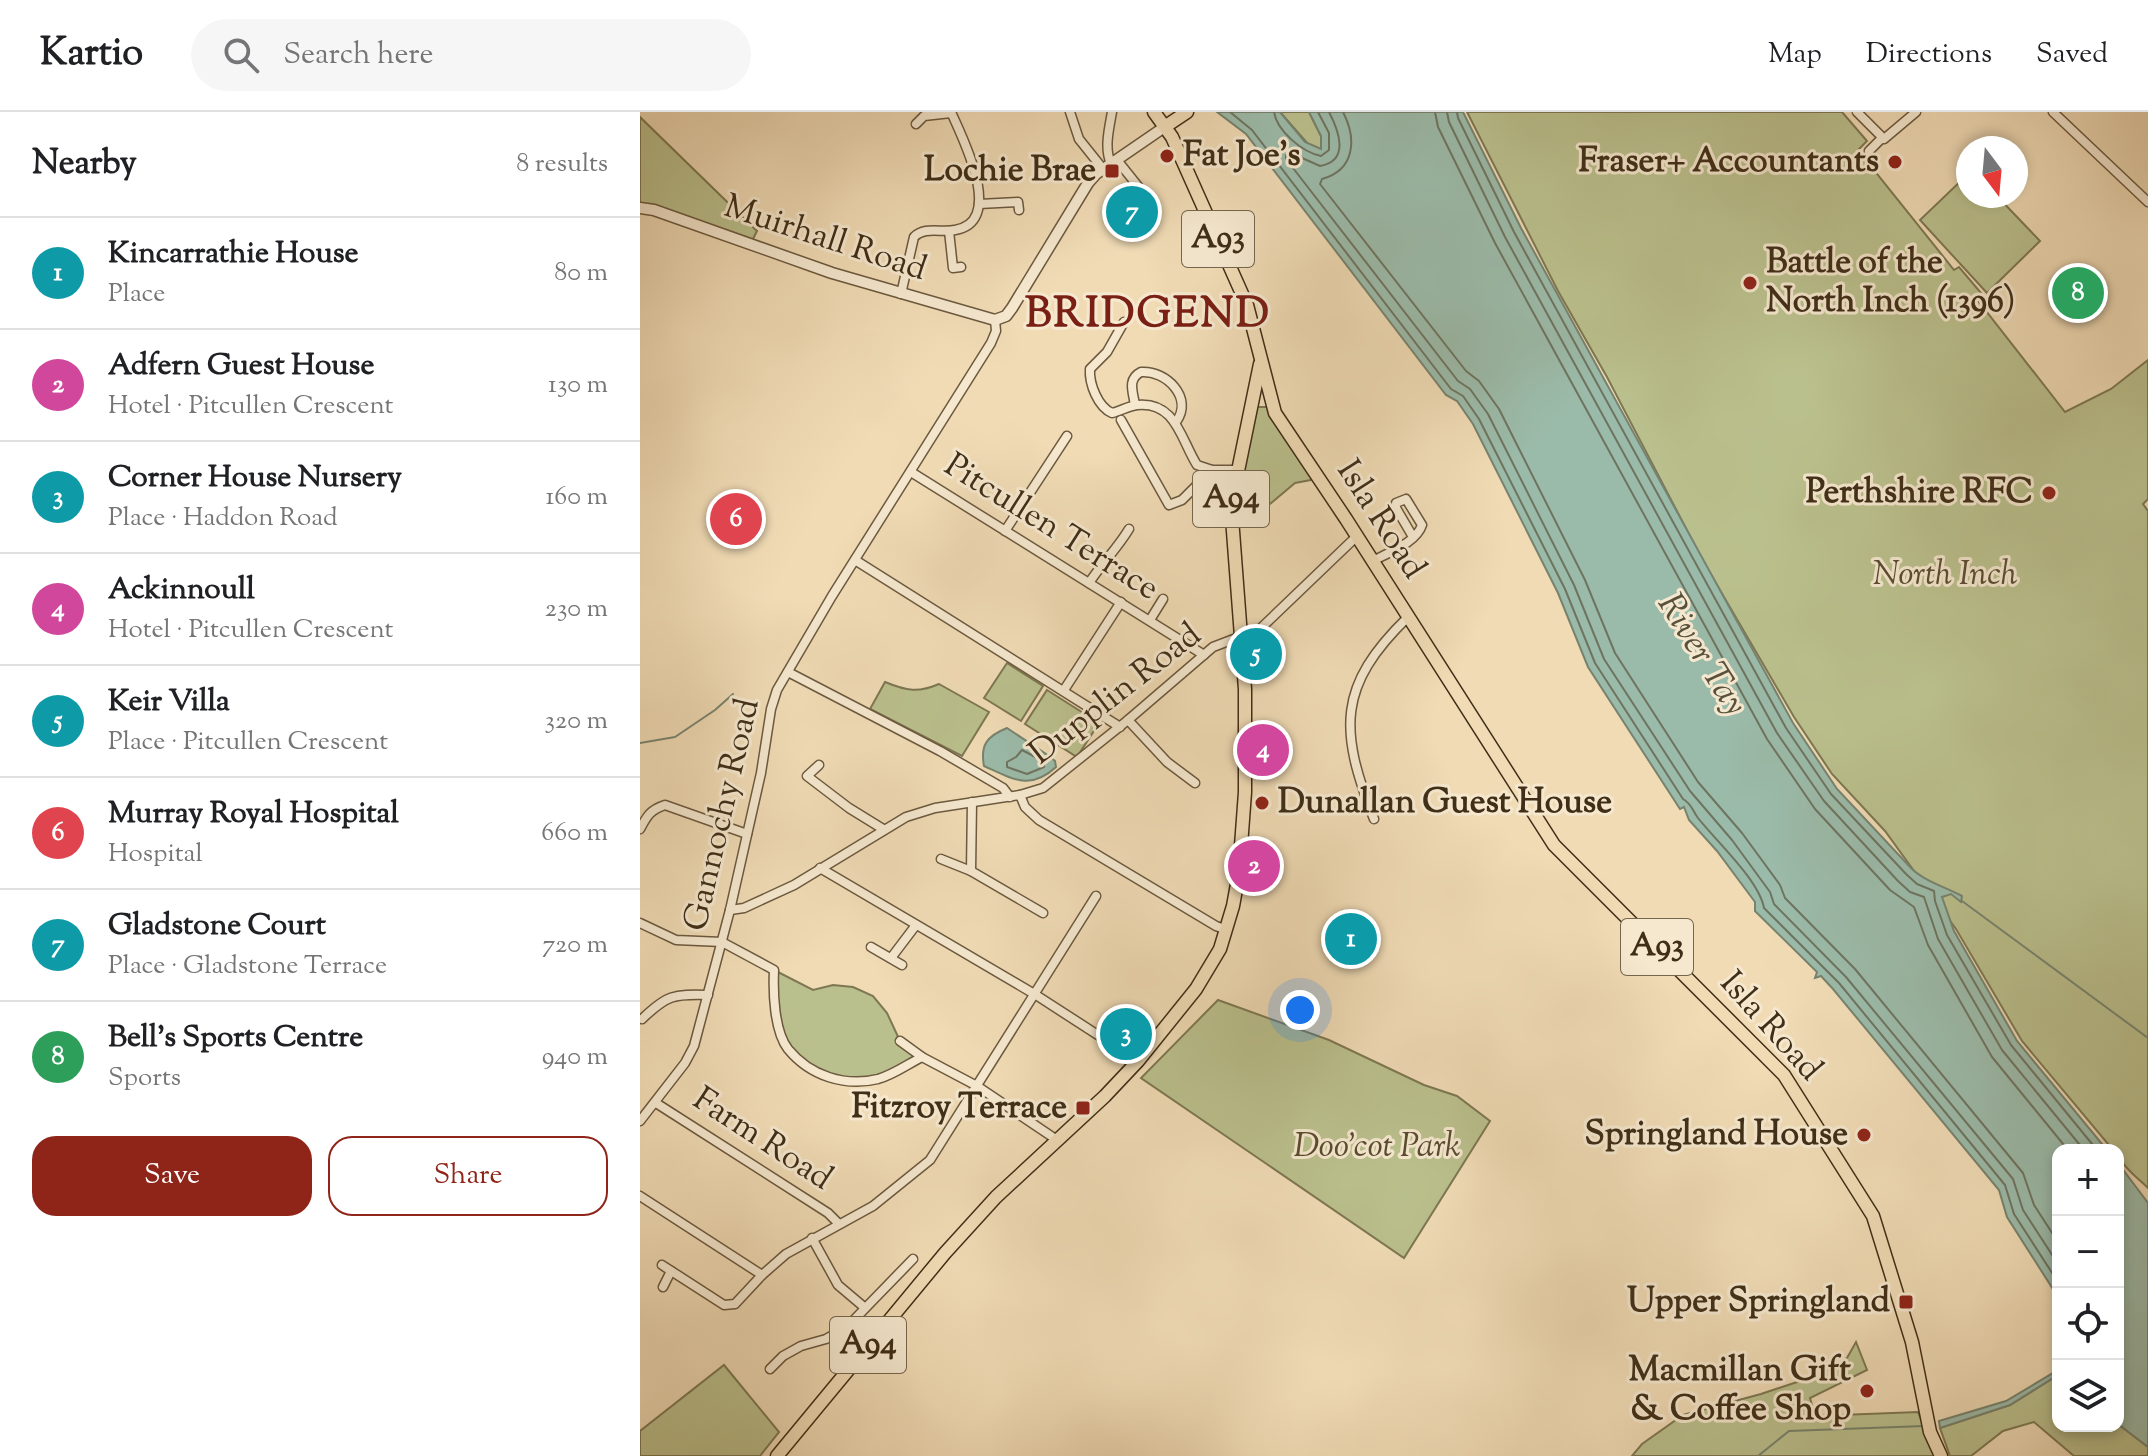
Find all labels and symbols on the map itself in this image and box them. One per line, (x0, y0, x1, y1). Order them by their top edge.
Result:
place label: Fat Joe's (1183, 132, 1301, 181)
north arrow (1956, 136, 2028, 208)
place label: Fraser+ Accountants (1578, 138, 1879, 187)
place label: Lochie Brae (924, 147, 1096, 196)
marker: Fat Joe's (1158, 147, 1176, 165)
marker: Fraser+ Accountants (1886, 153, 1904, 171)
marker: Lochie Brae (1103, 162, 1121, 180)
pin: 7 (1106, 182, 1158, 242)
street label: Muirhall Road (717, 183, 933, 295)
road number: A93 (1182, 211, 1254, 267)
place label: Battle of the North Inch (1396) (1766, 239, 2015, 327)
pin: 8 (2052, 263, 2104, 323)
marker: Battle of the North Inch (1396) (1741, 274, 1759, 292)
district label: BRIDGEND (1025, 286, 1271, 346)
street label: Pitcullen Terrace (934, 442, 1168, 614)
street label: Isla Road (1323, 451, 1437, 589)
place label: Perthshire RFC (1806, 469, 2033, 518)
road number: A94 (1193, 471, 1269, 527)
marker: Perthshire RFC (2040, 484, 2058, 502)
pin: 6 (710, 489, 762, 549)
park label: North Inch (1873, 551, 2018, 600)
water label: River Tay (1643, 584, 1759, 726)
street label: Dupplin Road (1019, 612, 1213, 778)
pin: 5 (1230, 624, 1282, 684)
street label: Gannochy Road (672, 694, 774, 936)
pin: 4 (1237, 720, 1289, 780)
place label: Dunallan Guest House (1278, 779, 1612, 828)
marker: Dunallan Guest House (1253, 794, 1271, 812)
pin: 2 (1228, 836, 1280, 896)
pin: 1 (1325, 909, 1377, 969)
road number: A93 (1621, 919, 1693, 975)
street label: Isla Road (1707, 961, 1833, 1093)
your location (1280, 990, 1320, 1030)
pin: 3 (1100, 1004, 1152, 1064)
street label: Farm Road (682, 1076, 842, 1204)
place label: Fitzroy Terrace (852, 1084, 1067, 1133)
marker: Fitzroy Terrace (1074, 1099, 1092, 1117)
place label: Springland House (1584, 1111, 1848, 1160)
park label: Doo'cot Park (1294, 1123, 1460, 1172)
marker: Springland House (1855, 1126, 1873, 1144)
place label: Upper Springland (1627, 1278, 1891, 1327)
marker: Upper Springland (1897, 1293, 1915, 1311)
road number: A94 (830, 1317, 906, 1373)
place label: Macmillan Gift & Coffee Shop (1629, 1347, 1851, 1435)
marker: Macmillan Gift & Coffee Shop (1858, 1382, 1876, 1400)

